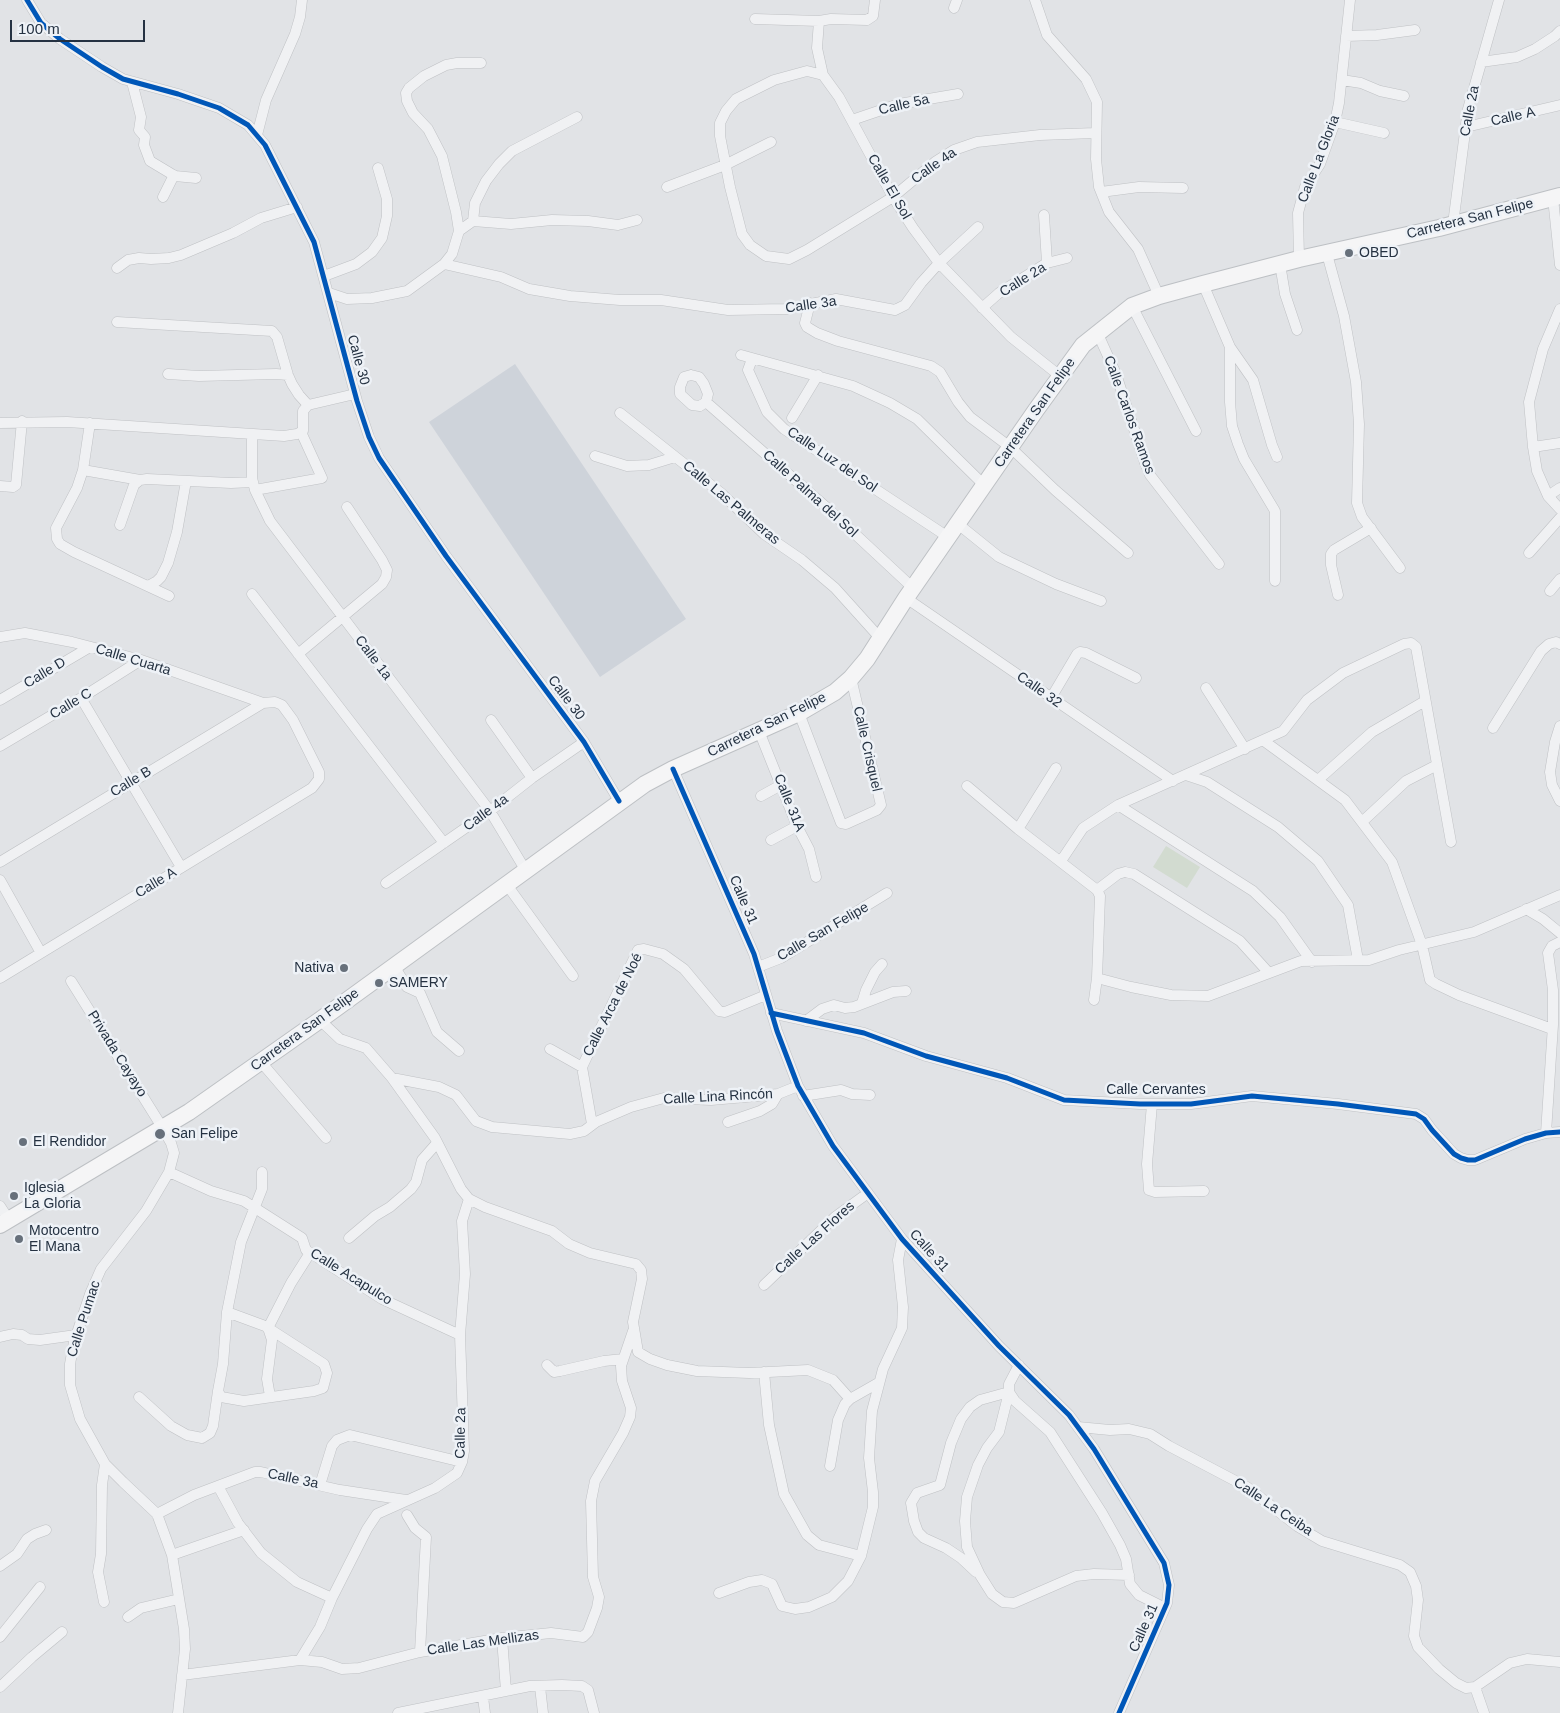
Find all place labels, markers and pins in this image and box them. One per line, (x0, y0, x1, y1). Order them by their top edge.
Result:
place label: OBED (1359, 245, 1399, 261)
marker: OBED (1343, 247, 1355, 259)
place label: Nativa (294, 960, 334, 976)
marker: Nativa (338, 962, 350, 974)
place label: SAMERY (389, 975, 448, 991)
marker: SAMERY (373, 977, 385, 989)
place label: San Felipe (171, 1126, 238, 1142)
marker: San Felipe (153, 1127, 167, 1141)
place label: El Rendidor (33, 1134, 106, 1150)
marker: El Rendidor (17, 1136, 29, 1148)
place label: Iglesia La Gloria (24, 1180, 81, 1212)
marker: Iglesia La Gloria (8, 1190, 20, 1202)
place label: Motocentro El Mana (29, 1223, 99, 1256)
marker: Motocentro El Mana (13, 1233, 25, 1245)

